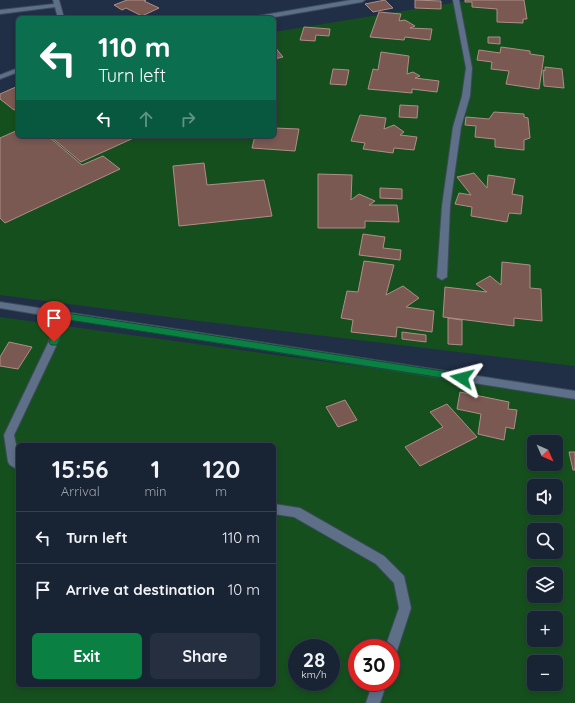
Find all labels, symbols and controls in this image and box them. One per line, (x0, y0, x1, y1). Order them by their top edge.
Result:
text: 110 m (98, 29, 171, 64)
icon: left (32, 32, 84, 84)
text: Turn left (98, 64, 166, 87)
icon: left (93, 108, 115, 130)
icon: ahead (135, 108, 157, 130)
icon: right (177, 108, 199, 130)
pin (37, 301, 71, 342)
icon: arrive (43, 307, 65, 329)
position arrow (441, 357, 483, 399)
north arrow (527, 435, 563, 471)
map controls (527, 435, 563, 691)
text: 15:56 (52, 454, 109, 484)
text: 1 (151, 454, 160, 484)
text: 120 (202, 454, 240, 484)
button: sound (527, 479, 563, 515)
text: Arrival (61, 483, 100, 499)
text: min (144, 483, 167, 499)
text: m (215, 483, 227, 499)
button: search (527, 523, 563, 559)
icon: left (32, 527, 54, 549)
text: Turn left (66, 528, 128, 547)
text: 110 m (222, 528, 260, 547)
button: layers (527, 567, 563, 603)
icon: arrive (32, 579, 54, 601)
text: Arrive at destination (66, 580, 215, 599)
text: 10 m (228, 580, 260, 599)
button: + (527, 611, 563, 647)
button: Exit (32, 633, 142, 679)
button: Share (150, 633, 260, 679)
speed limit sign: 30 (348, 639, 400, 691)
text: 28 (303, 647, 325, 672)
button: − (527, 655, 563, 691)
text: km/h (301, 668, 327, 681)

